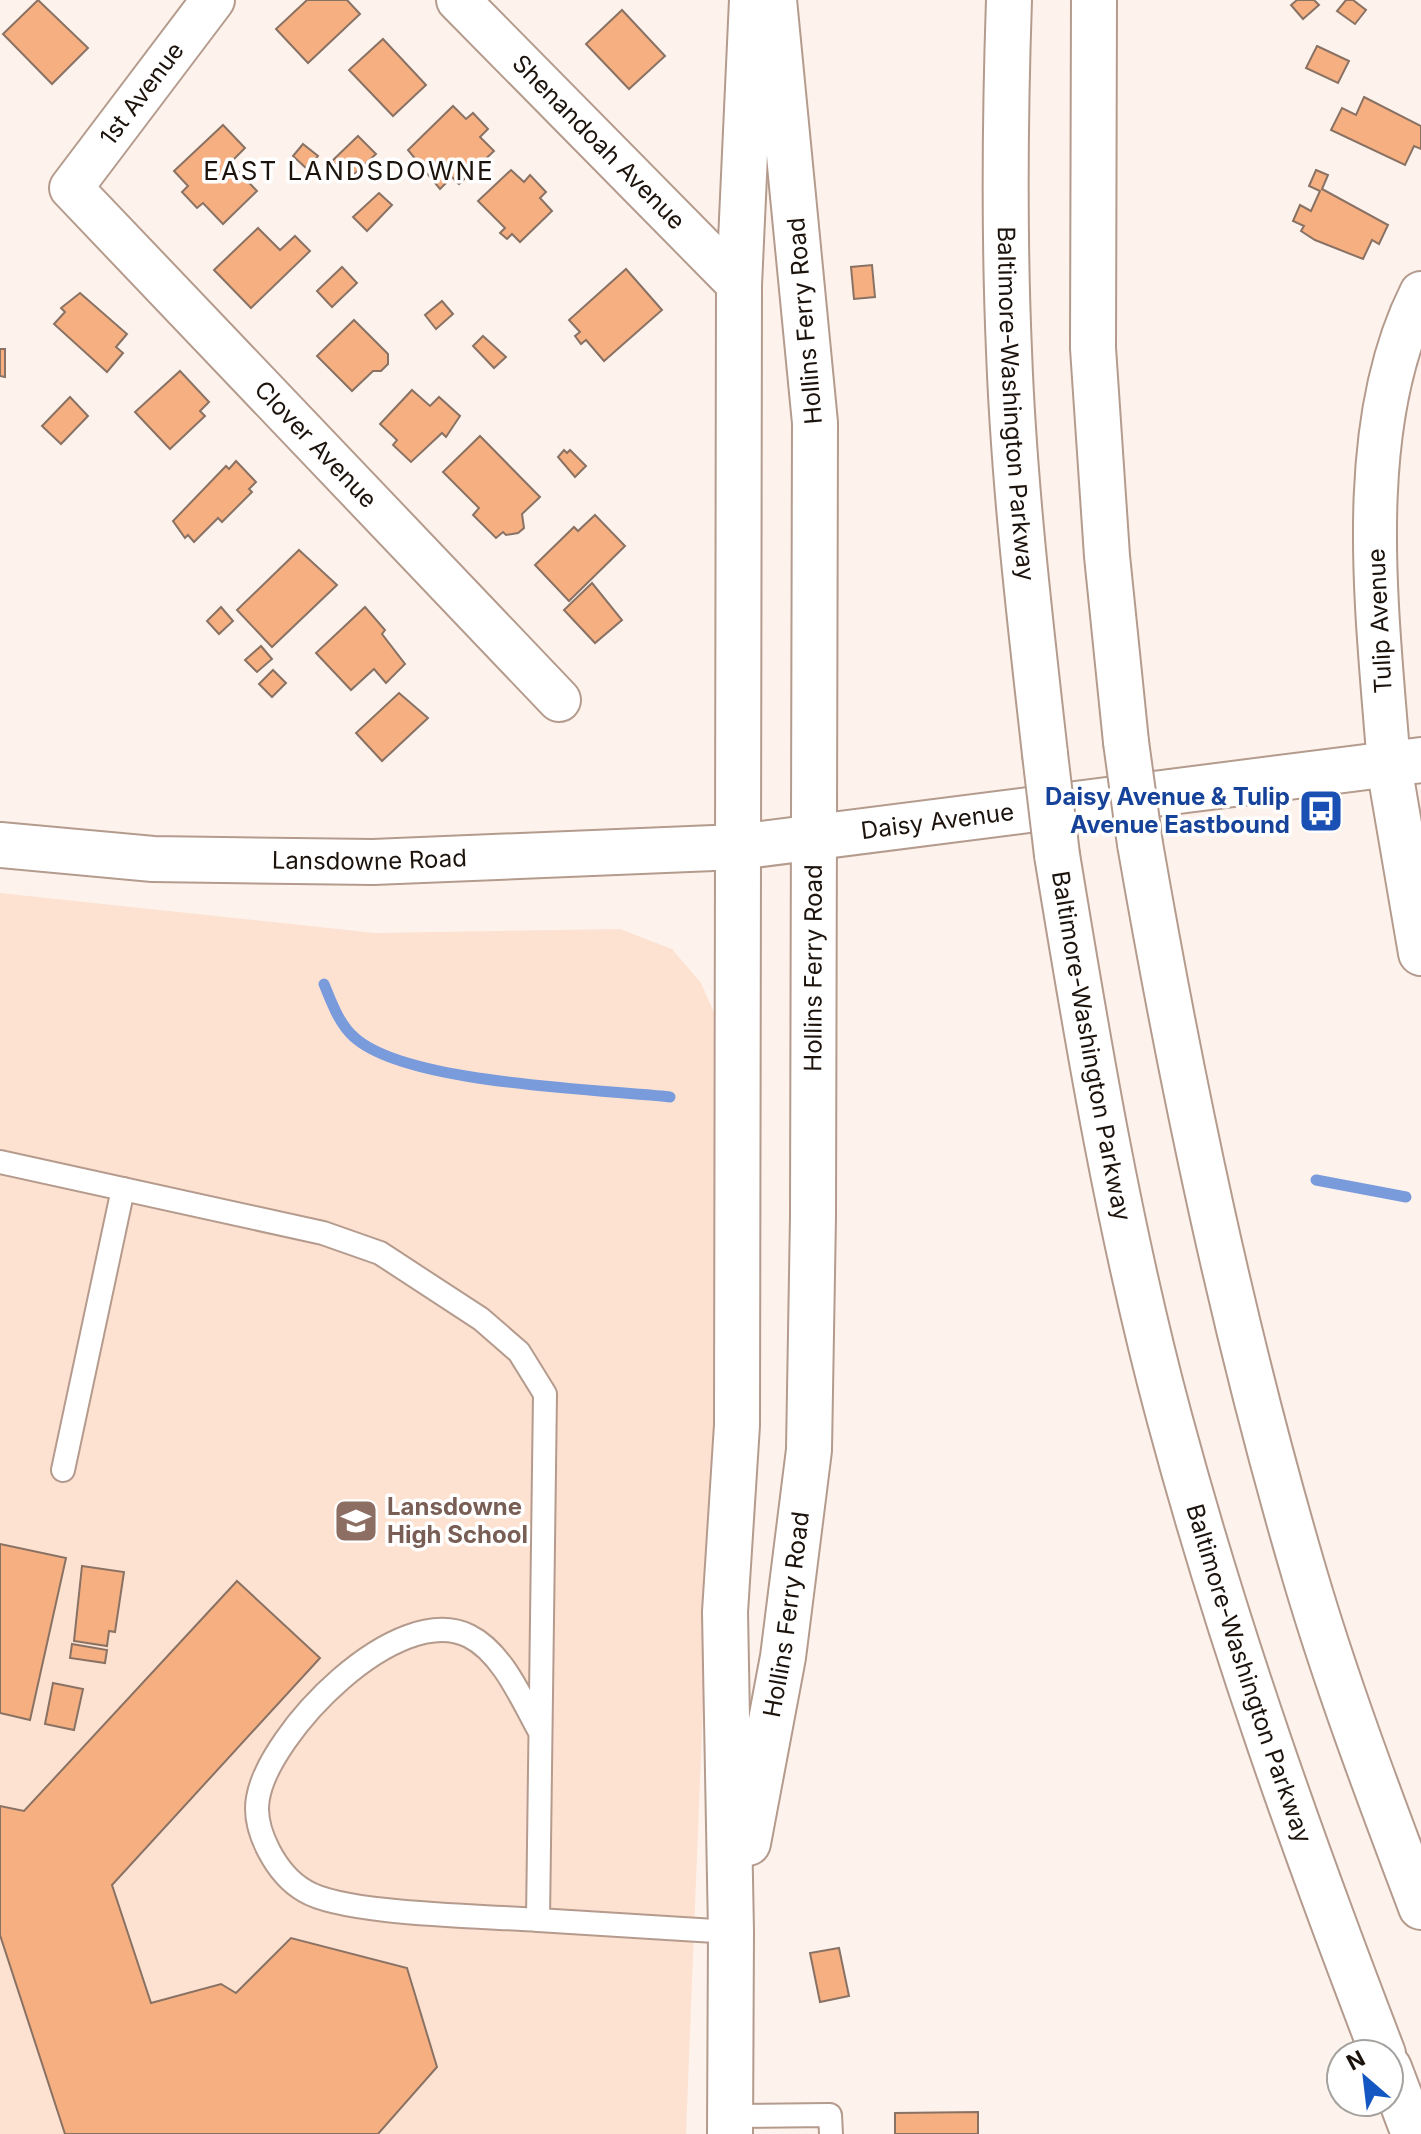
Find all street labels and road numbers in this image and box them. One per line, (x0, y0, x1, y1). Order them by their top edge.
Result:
street label: 1st Avenue (94, 37, 190, 151)
street label: Shenandoah Avenue (506, 49, 691, 235)
street label: Hollins Ferry Road (781, 216, 828, 426)
street label: Baltimore-Washington Parkway (992, 226, 1041, 582)
street label: Clover Avenue (249, 375, 383, 514)
street label: Tulip Avenue (1361, 548, 1398, 694)
street label: Daisy Avenue (859, 797, 1016, 845)
street label: Lansdowne Road (272, 843, 467, 876)
street label: Hollins Ferry Road (798, 864, 828, 1072)
street label: Baltimore-Washington Parkway (1046, 869, 1137, 1223)
street label: Baltimore-Washington Parkway (1180, 1501, 1318, 1847)
street label: Hollins Ferry Road (757, 1510, 815, 1720)

